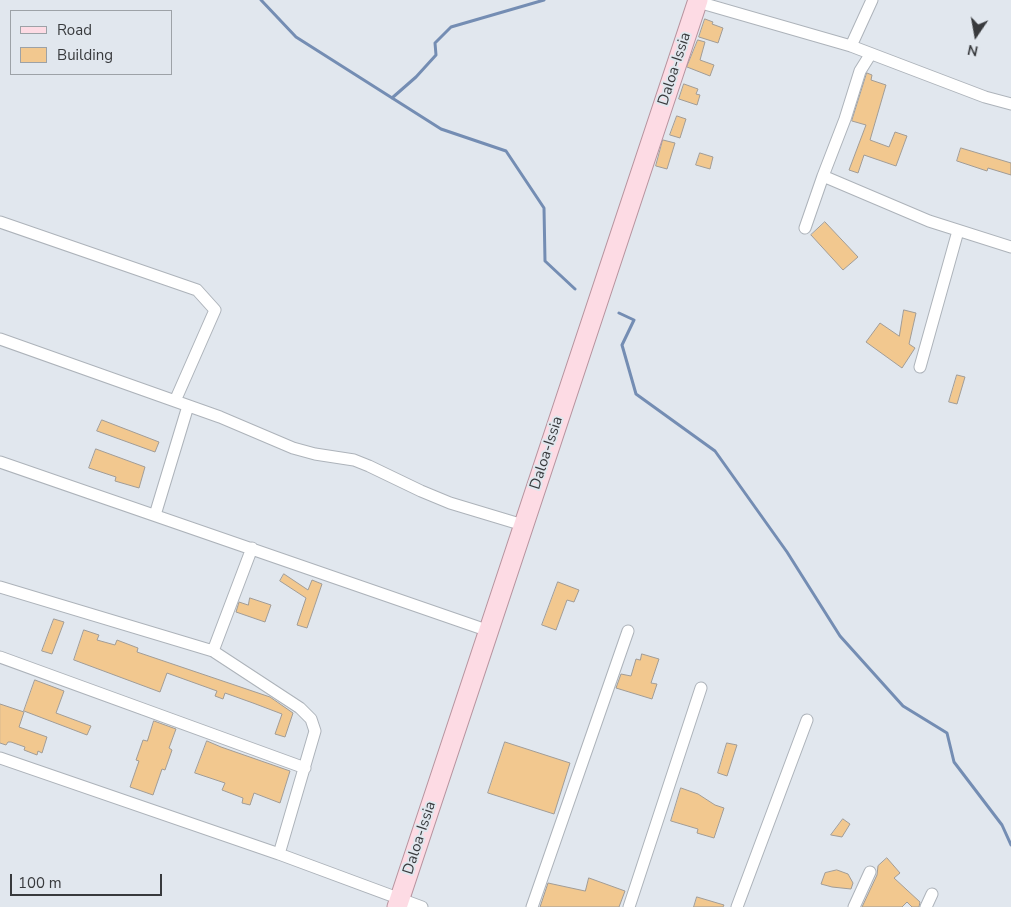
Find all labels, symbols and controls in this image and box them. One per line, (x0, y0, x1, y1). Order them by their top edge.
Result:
legend (10, 10, 172, 75)
north arrow (951, 10, 1001, 60)
text: Road (57, 20, 92, 40)
street label: Daloa-Issia (655, 30, 695, 108)
text: N (966, 40, 980, 61)
text: Building (57, 45, 113, 65)
street label: Daloa-Issia (527, 414, 567, 492)
street label: Daloa-Issia (400, 799, 440, 877)
scale bar (12, 864, 165, 896)
text: 100 m (18, 873, 62, 893)

